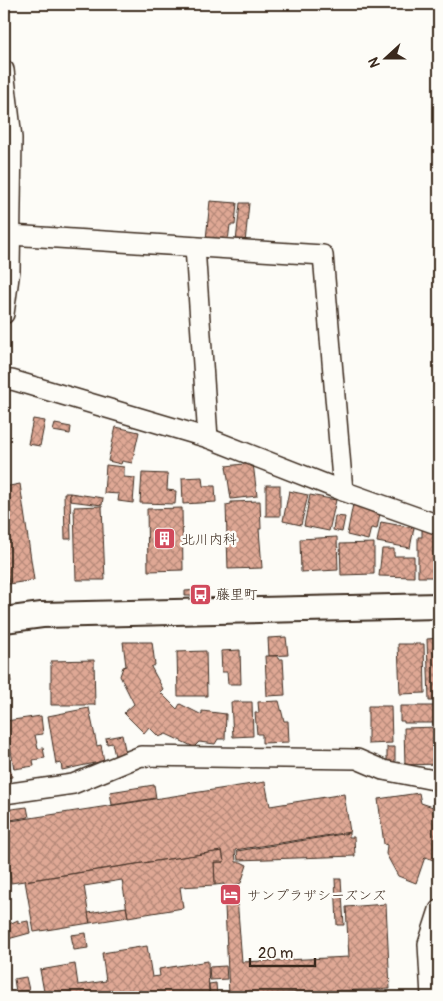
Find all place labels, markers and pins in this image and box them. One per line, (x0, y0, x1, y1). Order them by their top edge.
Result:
building icon: 北川内科 (153, 527, 177, 551)
place label: 北川内科 (181, 531, 237, 548)
bus stop icon: 藤里町 (188, 582, 212, 606)
place label: 藤里町 (216, 586, 258, 603)
hotel icon: サンプラザシーズンズ (219, 883, 243, 907)
place label: サンプラザシーズンズ (247, 887, 386, 904)

